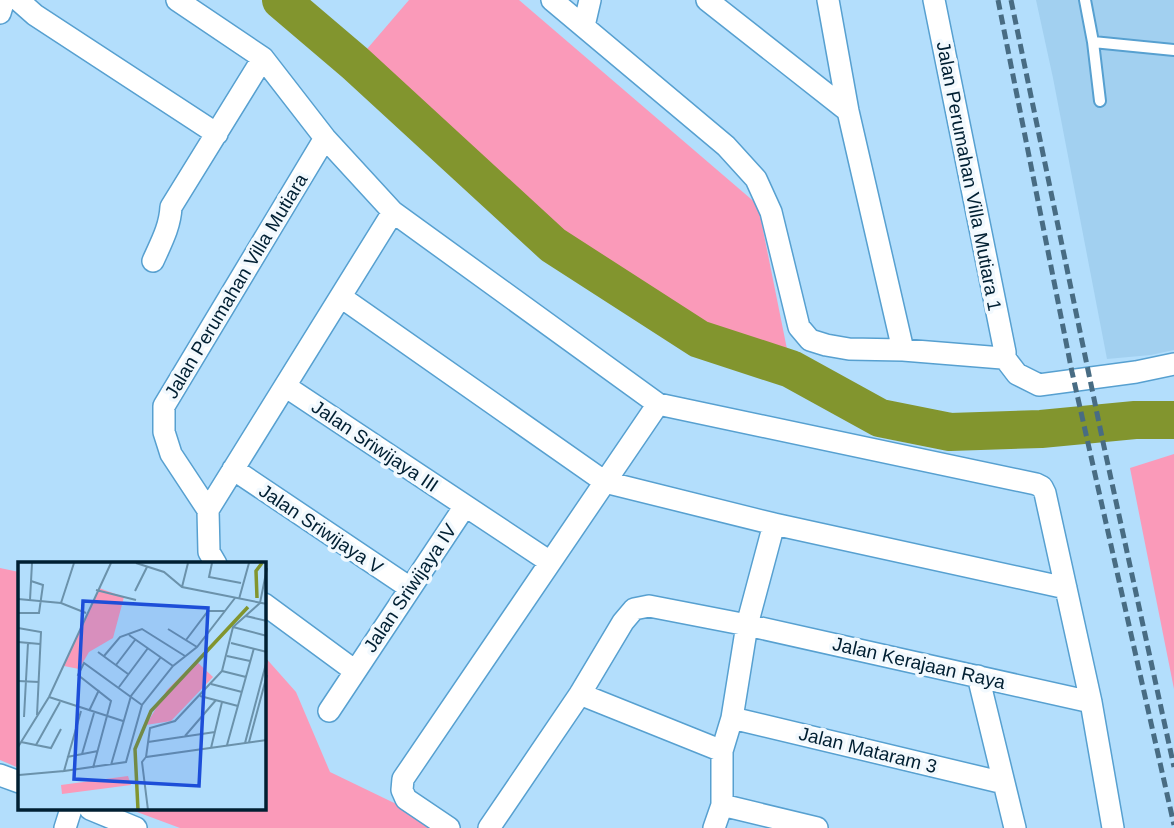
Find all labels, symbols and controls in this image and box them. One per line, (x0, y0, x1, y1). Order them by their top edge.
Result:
street label: Jalan Perumahan Villa Mutiara 1 (933, 39, 1005, 313)
street label: Jalan Perumahan Villa Mutiara (160, 169, 312, 402)
street label: Jalan Sriwijaya III (308, 396, 442, 496)
street label: Jalan Sriwijaya V (255, 480, 387, 578)
street label: Jalan Sriwijaya IV (359, 520, 461, 656)
inset map (18, 562, 266, 810)
street label: Jalan Kerajaan Raya (831, 633, 1008, 693)
street label: Jalan Mataram 3 (797, 723, 939, 777)

